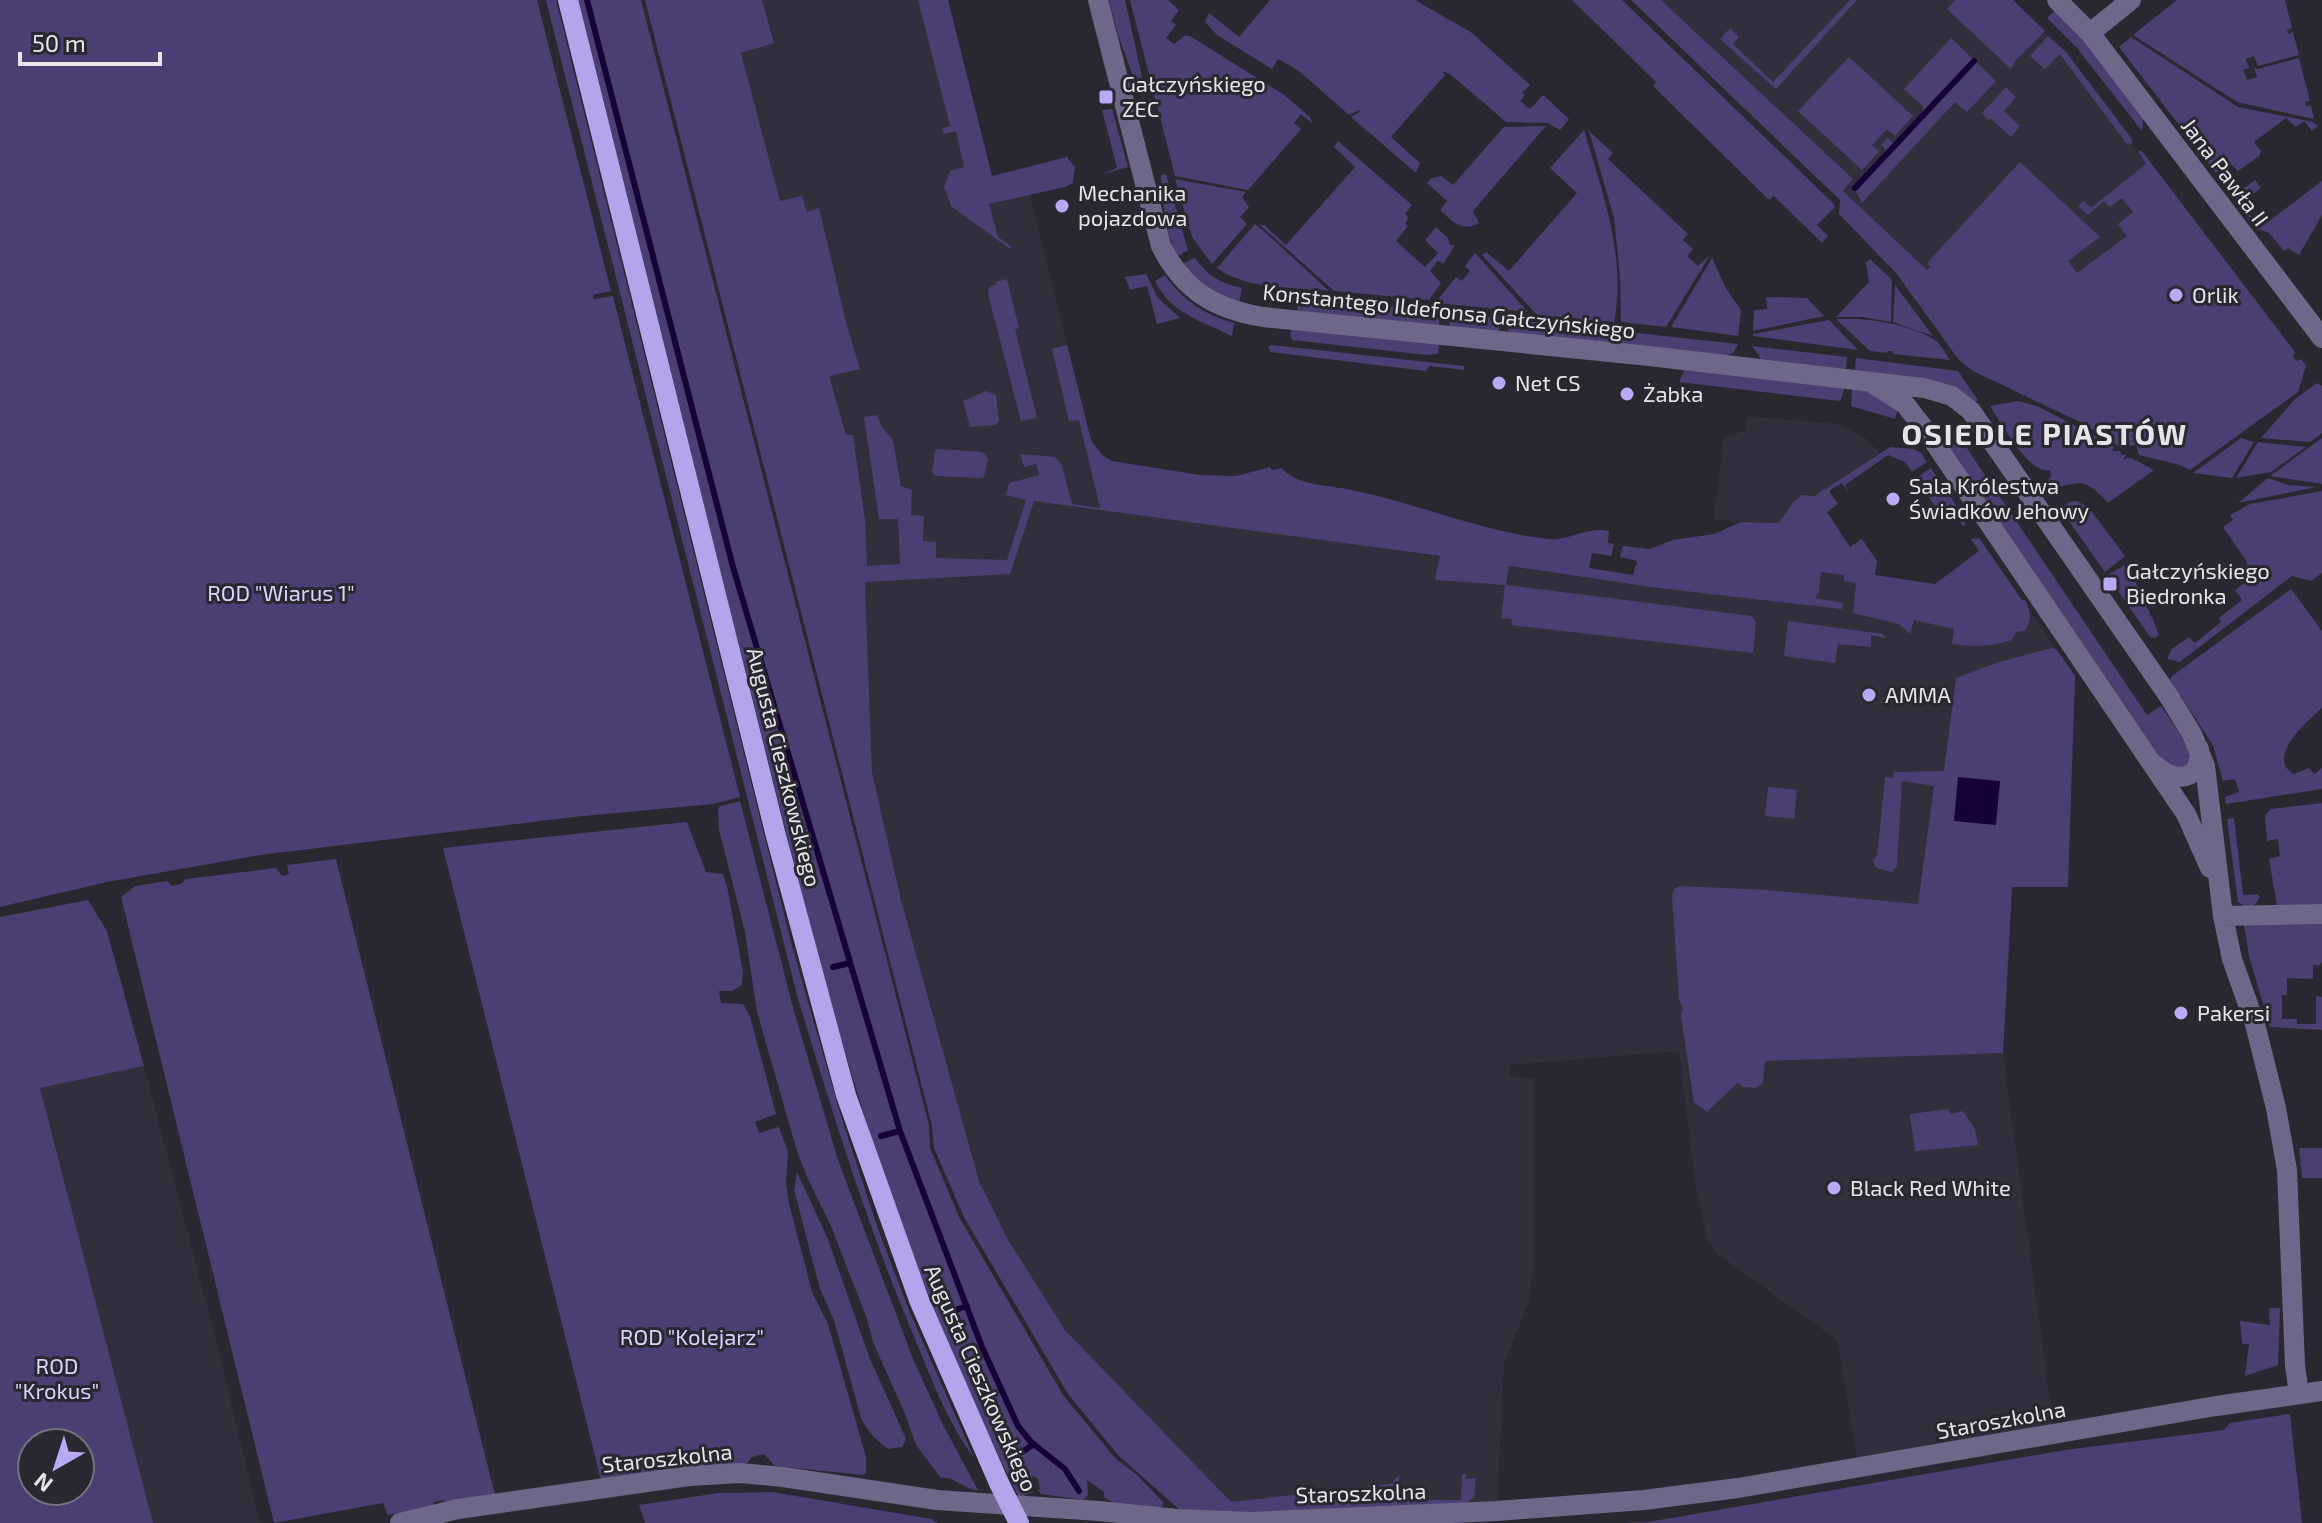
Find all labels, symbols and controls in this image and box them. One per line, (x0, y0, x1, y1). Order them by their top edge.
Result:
scale bar (20, 16, 160, 66)
text: 50 m (32, 28, 86, 57)
place label: Gałczyńskiego ZEC (1122, 70, 1266, 121)
marker: Gałczyńskiego ZEC (1097, 88, 1115, 106)
street label: Jana Pawła II (2177, 112, 2275, 230)
place label: Mechanika pojazdowa (1078, 179, 1187, 231)
marker: Mechanika pojazdowa (1053, 197, 1071, 215)
street label: Konstantego Ildefonsa Gałczyńskiego (1262, 278, 1637, 343)
place label: Orlik (2192, 281, 2239, 307)
marker: Orlik (2167, 286, 2185, 304)
place label: Net CS (1515, 369, 1581, 395)
marker: Net CS (1490, 374, 1508, 392)
place label: Żabka (1643, 380, 1703, 406)
marker: Żabka (1618, 385, 1636, 403)
district label: OSIEDLE PIASTÓW (1902, 415, 2188, 451)
place label: Sala Królestwa Świadków Jehowy (1909, 472, 2090, 523)
marker: Sala Królestwa Świadków Jehowy (1884, 490, 1902, 508)
place label: Gałczyńskiego Biedronka (2126, 557, 2270, 608)
marker: Gałczyńskiego Biedronka (2101, 575, 2119, 593)
park label: ROD "Wiarus 1" (207, 579, 355, 605)
street label: Augusta Cieszkowskiego (743, 644, 827, 889)
place label: AMMA (1885, 681, 1951, 707)
marker: AMMA (1860, 686, 1878, 704)
place label: Pakersi (2197, 999, 2270, 1025)
marker: Pakersi (2172, 1004, 2190, 1022)
place label: Black Red White (1850, 1174, 2011, 1200)
marker: Black Red White (1825, 1179, 1843, 1197)
street label: Augusta Cieszkowskiego (920, 1260, 1044, 1495)
park label: ROD "Kolejarz" (620, 1323, 764, 1350)
park label: ROD "Krokus" (15, 1352, 99, 1403)
street label: Staroszkolna (1934, 1395, 2068, 1443)
north arrow (16, 1427, 96, 1507)
street label: Staroszkolna (600, 1437, 733, 1477)
text: N (28, 1468, 57, 1498)
street label: Staroszkolna (1295, 1477, 1427, 1507)

